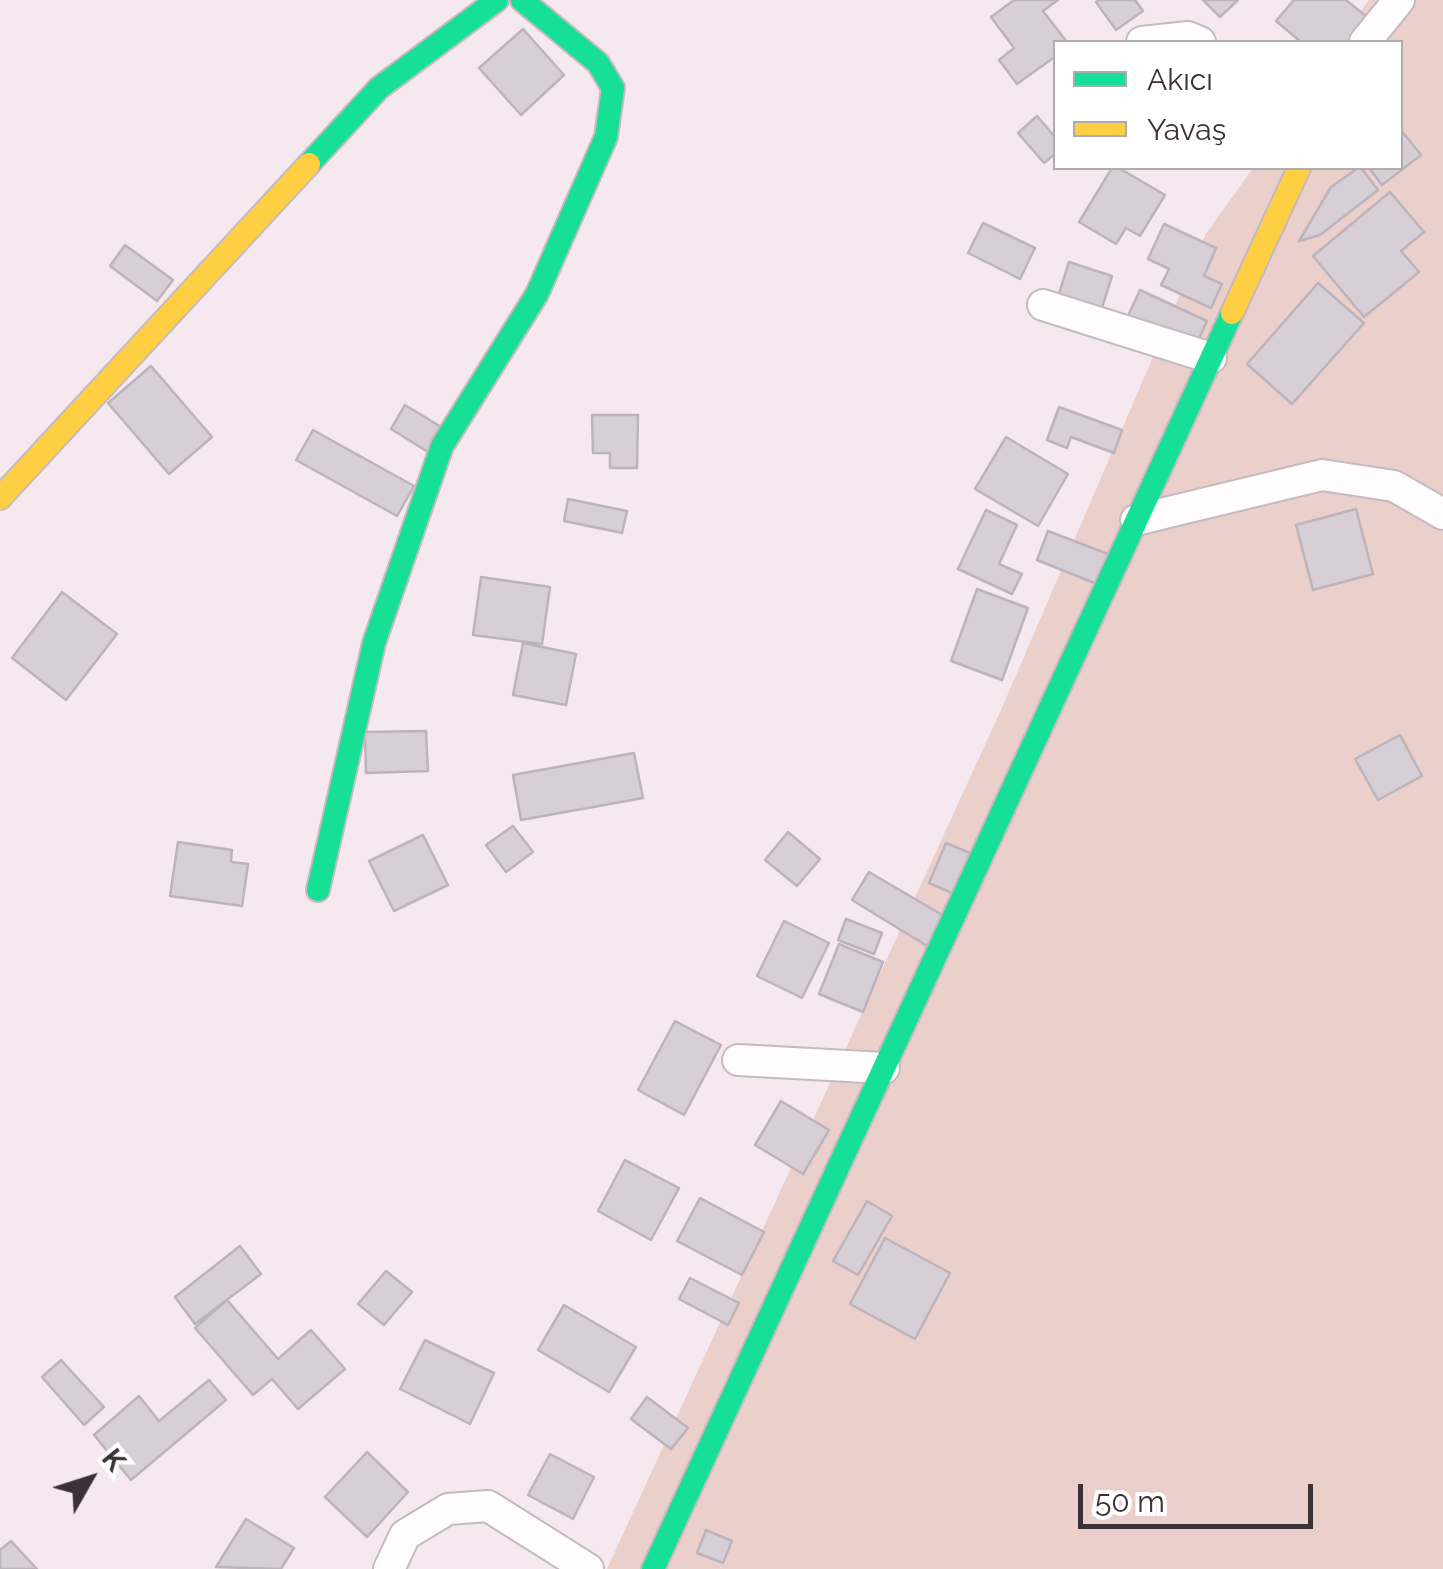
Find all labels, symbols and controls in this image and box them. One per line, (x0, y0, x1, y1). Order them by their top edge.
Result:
legend (1053, 40, 1403, 170)
text: Akıcı (1147, 62, 1213, 97)
text: Yavaş (1147, 112, 1226, 147)
north arrow (40, 1429, 140, 1529)
text: K (95, 1442, 132, 1477)
scale bar (1083, 1464, 1318, 1526)
text: 50 m (1095, 1484, 1165, 1519)

